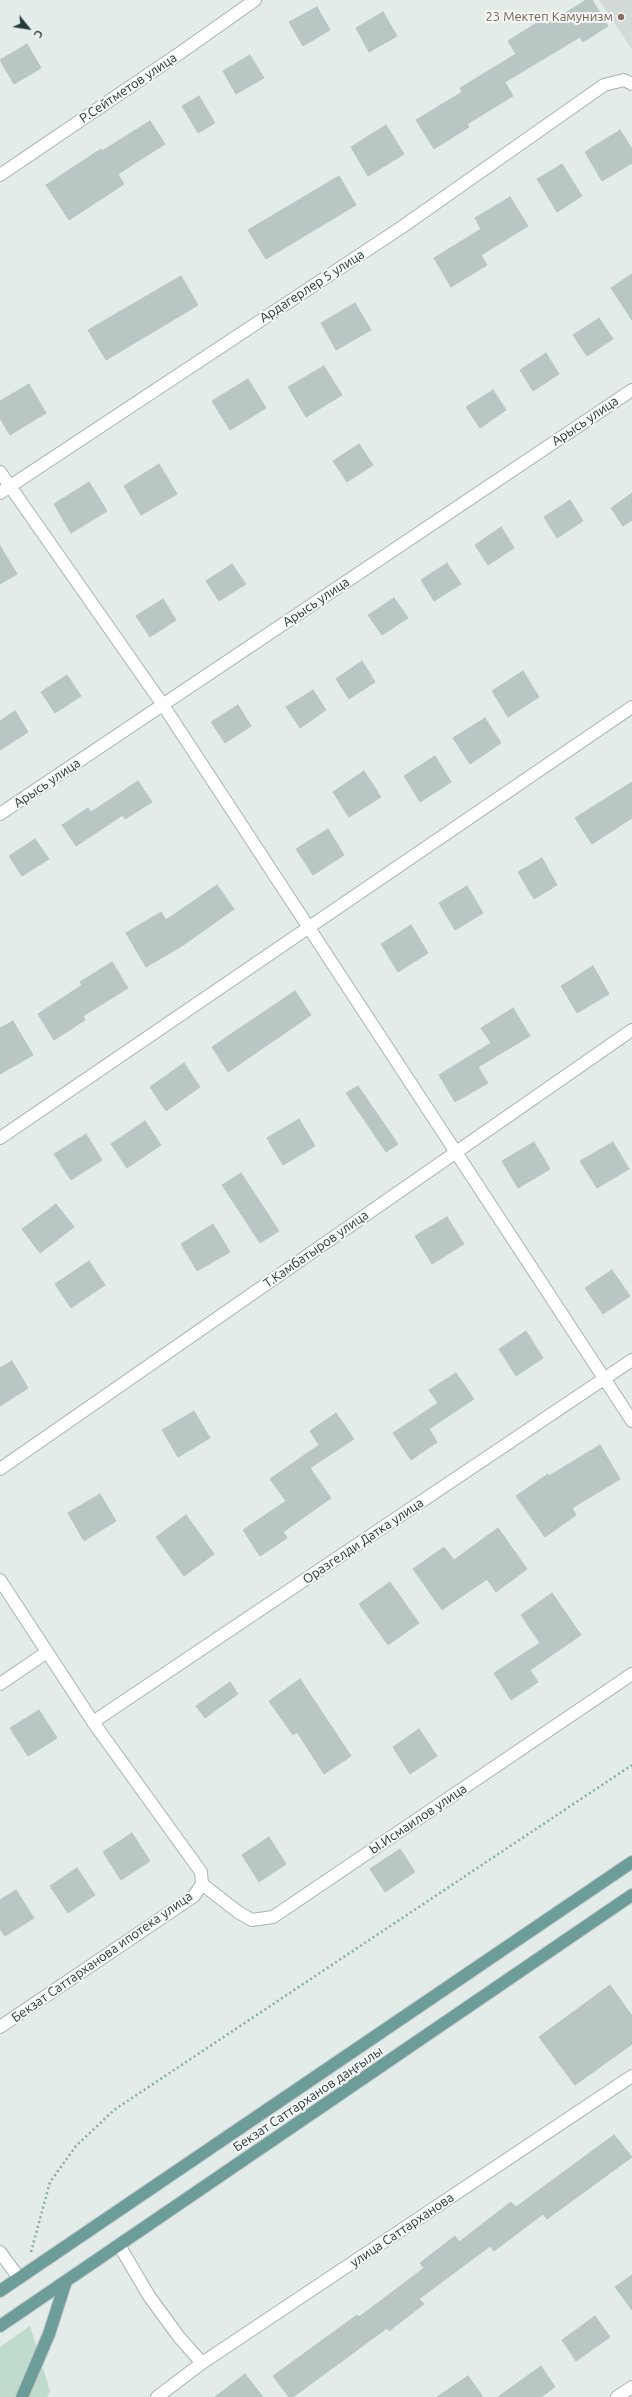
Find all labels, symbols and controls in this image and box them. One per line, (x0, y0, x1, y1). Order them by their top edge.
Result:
north arrow (8, 8, 48, 48)
place label: 23 Мектеп Камунизм (486, 9, 613, 25)
marker: 23 Мектеп Камунизм (616, 12, 626, 22)
text: С (31, 28, 45, 40)
street label: Р.Сейтметов улица (76, 50, 180, 126)
street label: Ардагерлер 5 улица (257, 246, 367, 326)
street label: Арысь улица (549, 393, 621, 449)
street label: Арысь улица (280, 574, 352, 630)
street label: Арысь улица (11, 755, 83, 811)
street label: Т.Камбатыров улица (261, 1207, 371, 1291)
street label: Оразгелди Датка улица (300, 1495, 426, 1587)
street label: Ы.Исмаилов улица (366, 1781, 470, 1857)
street label: Бекзат Саттарханова ипотека улица (9, 1888, 195, 2026)
street label: Бекзат Саттарханов даңғылы (230, 2043, 386, 2155)
street label: улица Саттарханова (347, 2190, 457, 2270)

